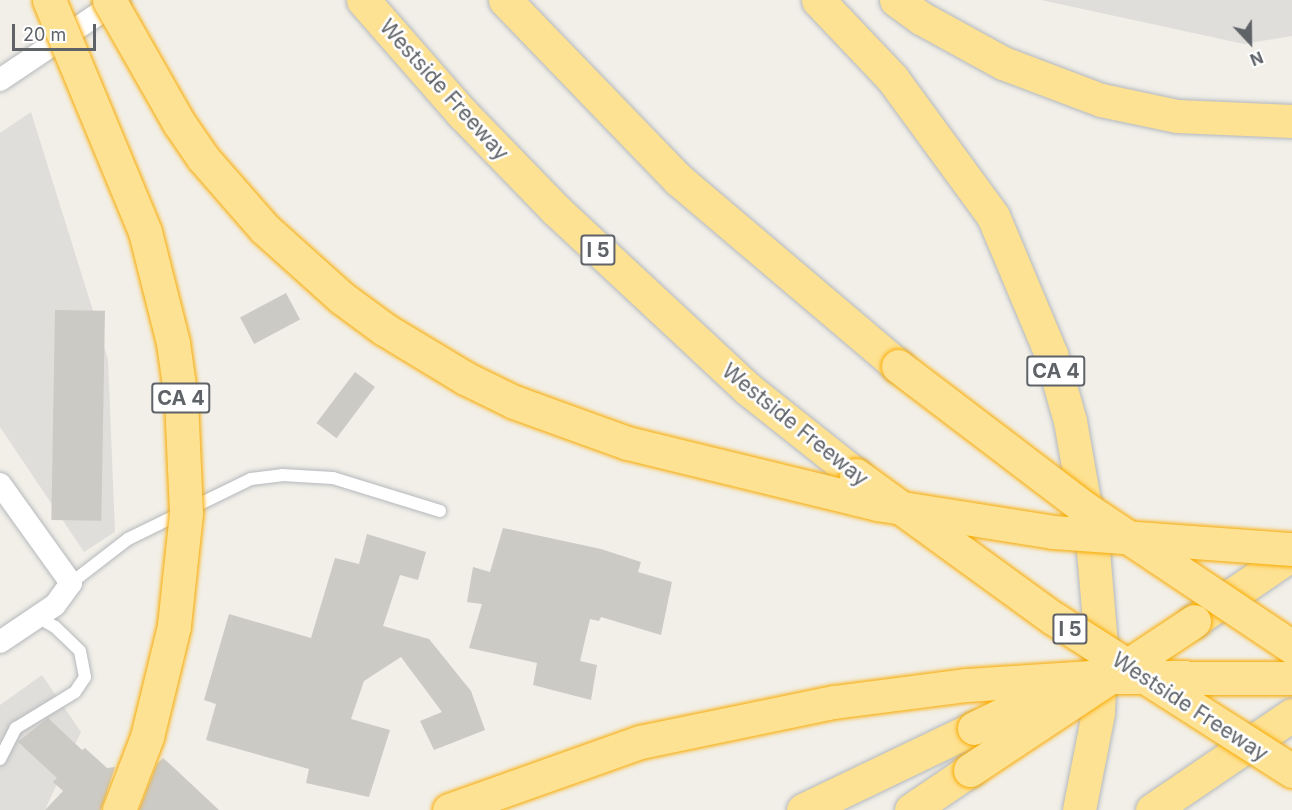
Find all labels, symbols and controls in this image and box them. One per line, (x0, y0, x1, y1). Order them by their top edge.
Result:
scale bar (15, 12, 99, 50)
north arrow (1220, 12, 1280, 72)
street label: Westside Freeway (374, 14, 514, 166)
text: 20 m (23, 24, 66, 45)
text: N (1247, 47, 1266, 70)
road number: I 5 (580, 233, 616, 267)
road number: CA 4 (1026, 354, 1086, 388)
street label: Westside Freeway (717, 358, 873, 492)
road number: CA 4 (151, 381, 211, 415)
road number: I 5 (1052, 612, 1088, 646)
street label: Westside Freeway (1107, 647, 1273, 767)

